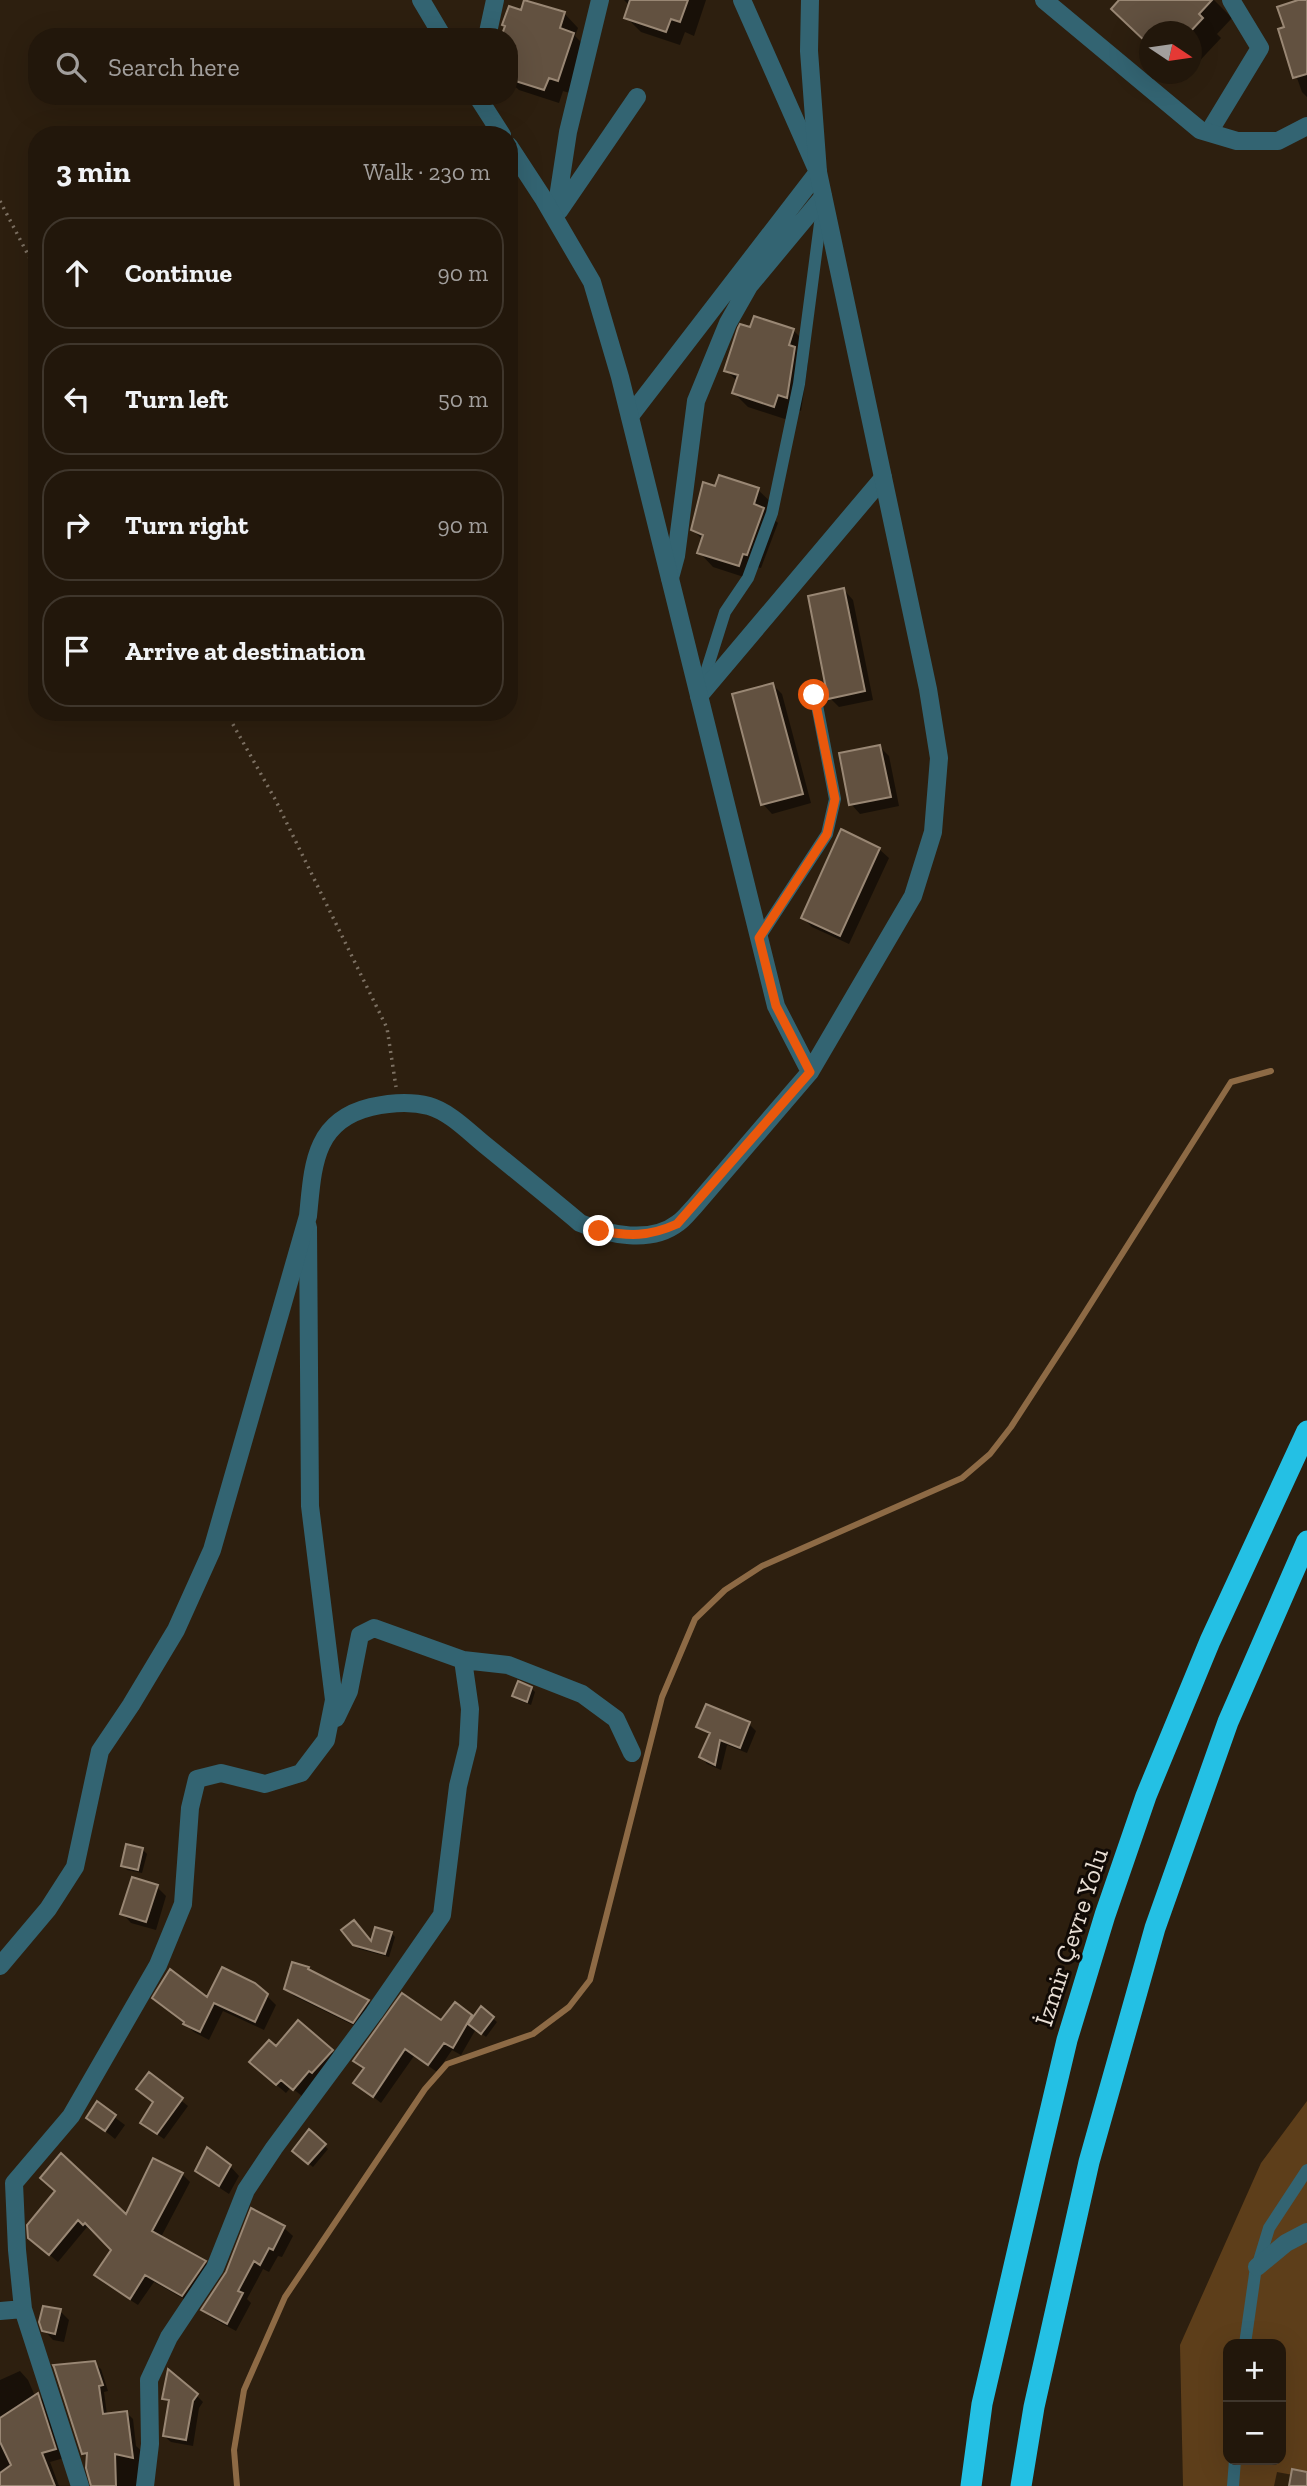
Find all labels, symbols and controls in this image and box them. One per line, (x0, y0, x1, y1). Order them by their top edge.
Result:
north arrow (1139, 21, 1202, 84)
search box (28, 28, 518, 105)
icon: search (52, 48, 90, 86)
text: Search here (108, 51, 240, 83)
text: 3 min (56, 154, 131, 190)
text: Walk · 230 m (363, 158, 490, 186)
icon: ahead (58, 254, 96, 292)
text: Continue (125, 257, 232, 289)
text: 90 m (437, 259, 488, 287)
icon: left (58, 380, 96, 418)
text: Turn left (125, 383, 228, 415)
text: 50 m (438, 385, 488, 413)
icon: right (58, 506, 96, 544)
text: Turn right (125, 509, 248, 541)
text: 90 m (437, 511, 488, 539)
icon: arrive (58, 632, 96, 670)
text: Arrive at destination (125, 635, 365, 667)
route start (798, 679, 829, 710)
route end (583, 1215, 614, 1246)
street label: İzmir Çevre Yolu (1027, 1844, 1115, 2030)
map controls (1223, 2339, 1286, 2465)
button: + (1223, 2339, 1286, 2402)
button: − (1223, 2402, 1286, 2465)

